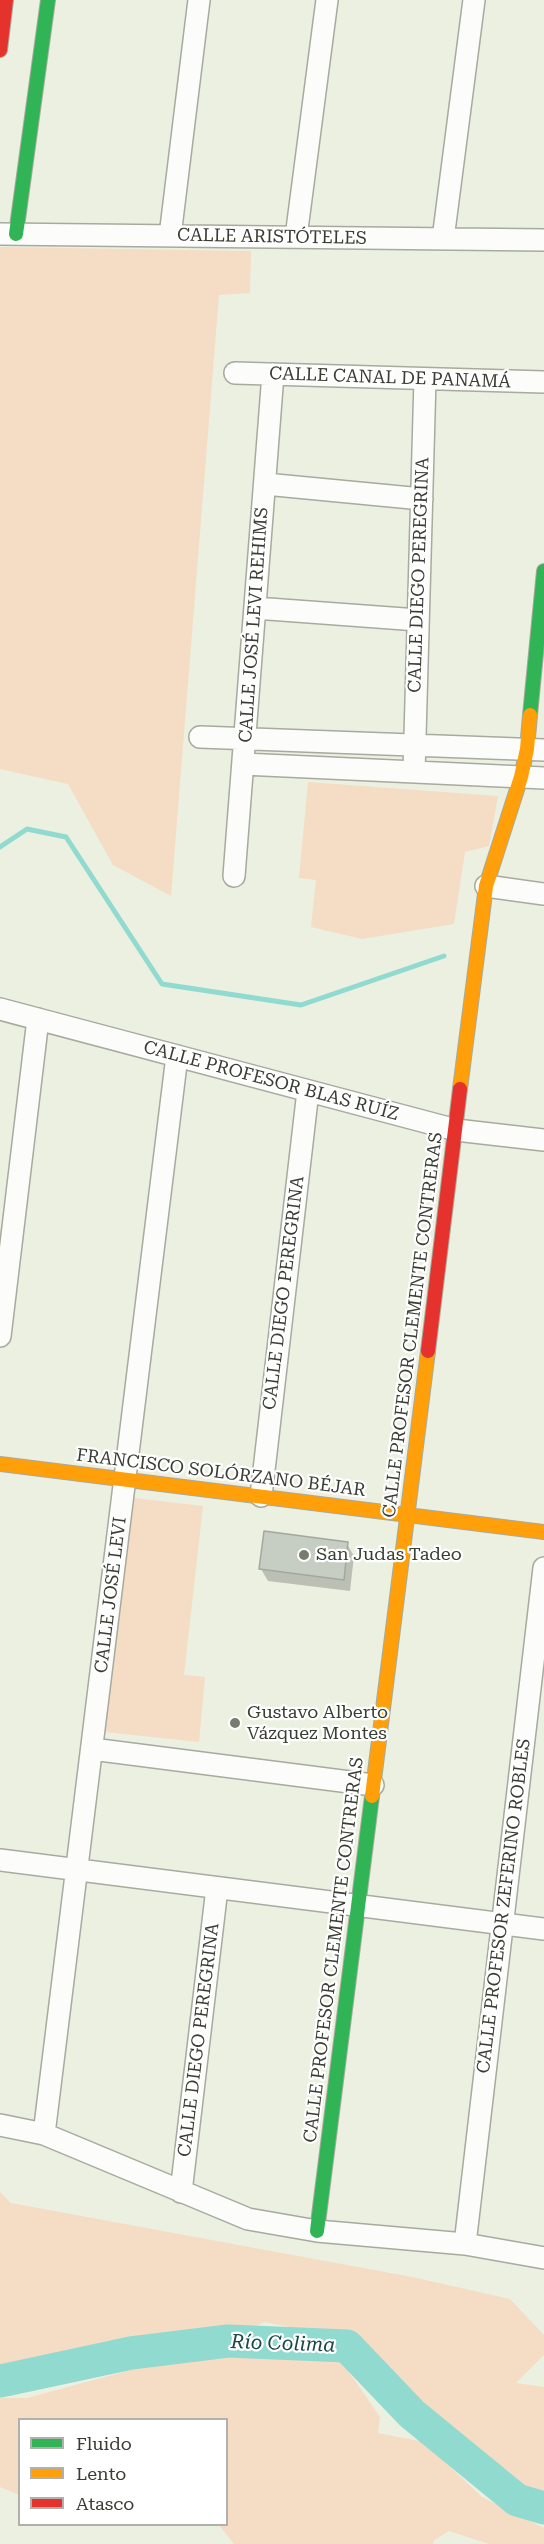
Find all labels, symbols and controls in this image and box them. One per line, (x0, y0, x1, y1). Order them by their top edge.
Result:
street label: CALLE ARISTÓTELES (177, 225, 367, 249)
street label: CALLE CANAL DE PANAMÁ (269, 363, 511, 393)
street label: CALLE DIEGO PEREGRINA (404, 457, 434, 693)
street label: CALLE JOSÉ LEVI REHIMS (235, 506, 273, 744)
street label: CALLE PROFESOR BLAS RUÍZ (141, 1036, 401, 1126)
street label: CALLE PROFESOR CLEMENTE CONTRERAS (379, 1131, 447, 1519)
street label: CALLE DIEGO PEREGRINA (259, 1175, 309, 1411)
street label: FRANCISCO SOLÓRZANO BÉJAR (75, 1445, 367, 1501)
street label: CALLE JOSÉ LEVI (91, 1516, 131, 1674)
place label: San Judas Tadeo (316, 1544, 462, 1566)
marker: San Judas Tadeo (297, 1548, 311, 1562)
place label: Gustavo Alberto Vázquez Montes (247, 1702, 388, 1744)
marker: Gustavo Alberto Vázquez Montes (228, 1716, 242, 1730)
street label: CALLE PROFESOR ZEFERINO ROBLES (473, 1737, 535, 2075)
street label: CALLE PROFESOR CLEMENTE CONTRERAS (300, 1756, 368, 2144)
street label: CALLE DIEGO PEREGRINA (174, 1922, 224, 2158)
water label: Río Colima (230, 2330, 336, 2358)
legend (18, 2418, 228, 2526)
text: Fluido (76, 2433, 132, 2454)
text: Lento (76, 2463, 126, 2484)
text: Atasco (76, 2493, 134, 2514)

